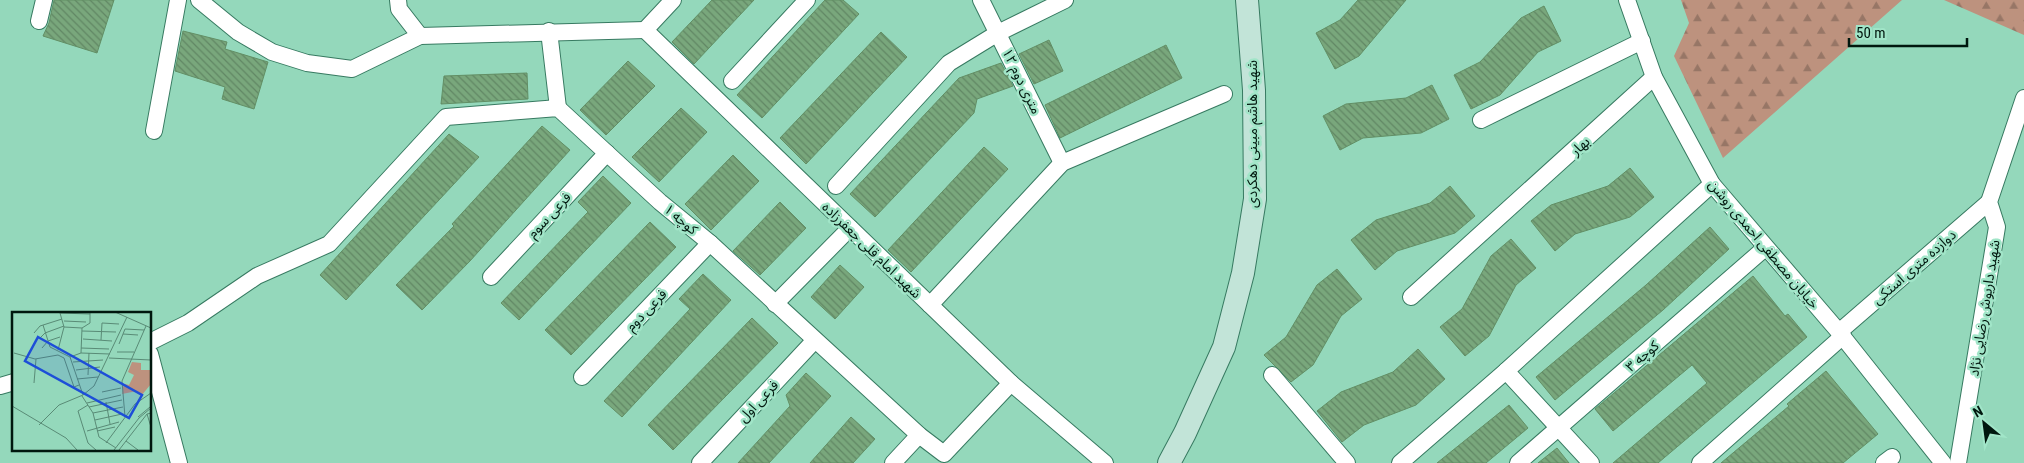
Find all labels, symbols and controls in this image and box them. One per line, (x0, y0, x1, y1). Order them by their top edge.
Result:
scale bar (1849, 15, 1966, 47)
text: 50 m (1856, 24, 1886, 42)
street label: ۱۲ متری دوم (997, 46, 1045, 118)
street label: شهید هاشم مبینی دهکردی (1244, 60, 1263, 208)
street label: بهار (1566, 133, 1594, 160)
street label: خیابان مصطفی احمدی روشن (1705, 177, 1822, 312)
street label: فرعی سوم (524, 189, 576, 243)
street label: شهید امام قلی جعفرزاده (817, 199, 925, 303)
street label: کوچه ۱ (660, 200, 701, 239)
street label: دوازده متری استکی (1869, 226, 1960, 308)
street label: شهید داریوش رضایی نژاد (1965, 239, 2004, 377)
street label: فرعی دوم (622, 286, 672, 336)
inset map (12, 312, 151, 450)
street label: کوچه ۳ (1622, 337, 1663, 376)
street label: فرعی اول (735, 377, 782, 426)
north arrow (1959, 398, 2009, 448)
text: N (1970, 403, 1985, 421)

